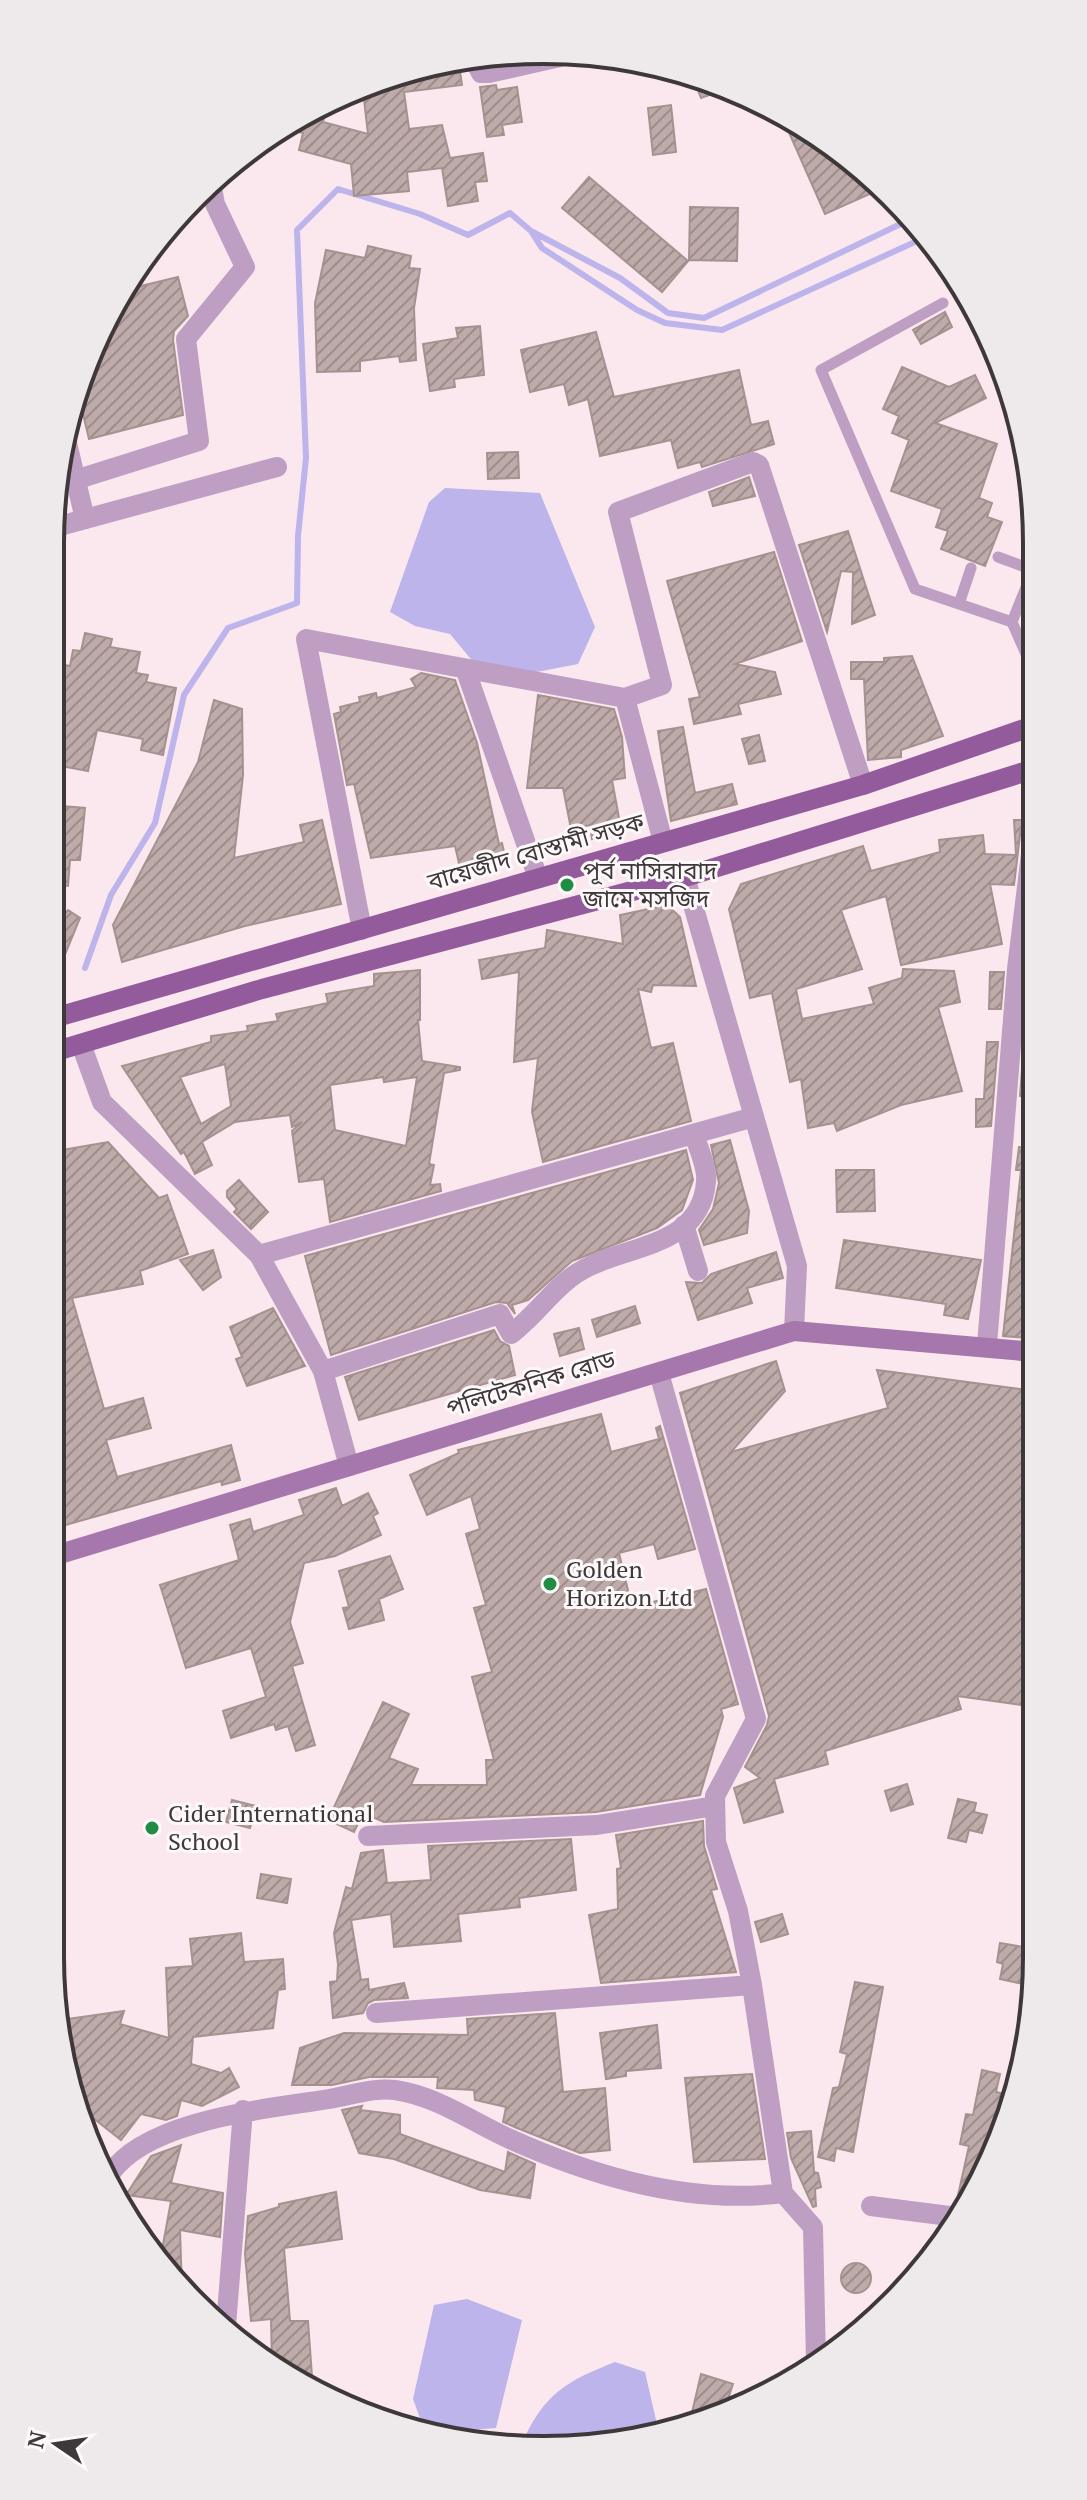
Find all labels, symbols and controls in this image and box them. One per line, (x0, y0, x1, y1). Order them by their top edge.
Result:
street label: বায়েজীদ বোস্তামী সড়ক (423, 805, 648, 897)
place label: পূর্ব নাসিরাবাদ জামে মসজিদ (582, 854, 718, 914)
marker: পূর্ব নাসিরাবাদ জামে মসজিদ (558, 876, 576, 894)
street label: পলিটেকনিক রোড (442, 1342, 620, 1424)
place label: Golden Horizon Ltd (566, 1553, 693, 1613)
marker: Golden Horizon Ltd (541, 1575, 559, 1593)
place label: Cider International School (168, 1797, 373, 1857)
marker: Cider International School (143, 1819, 161, 1837)
north arrow (16, 2404, 96, 2484)
text: N (20, 2428, 52, 2451)

